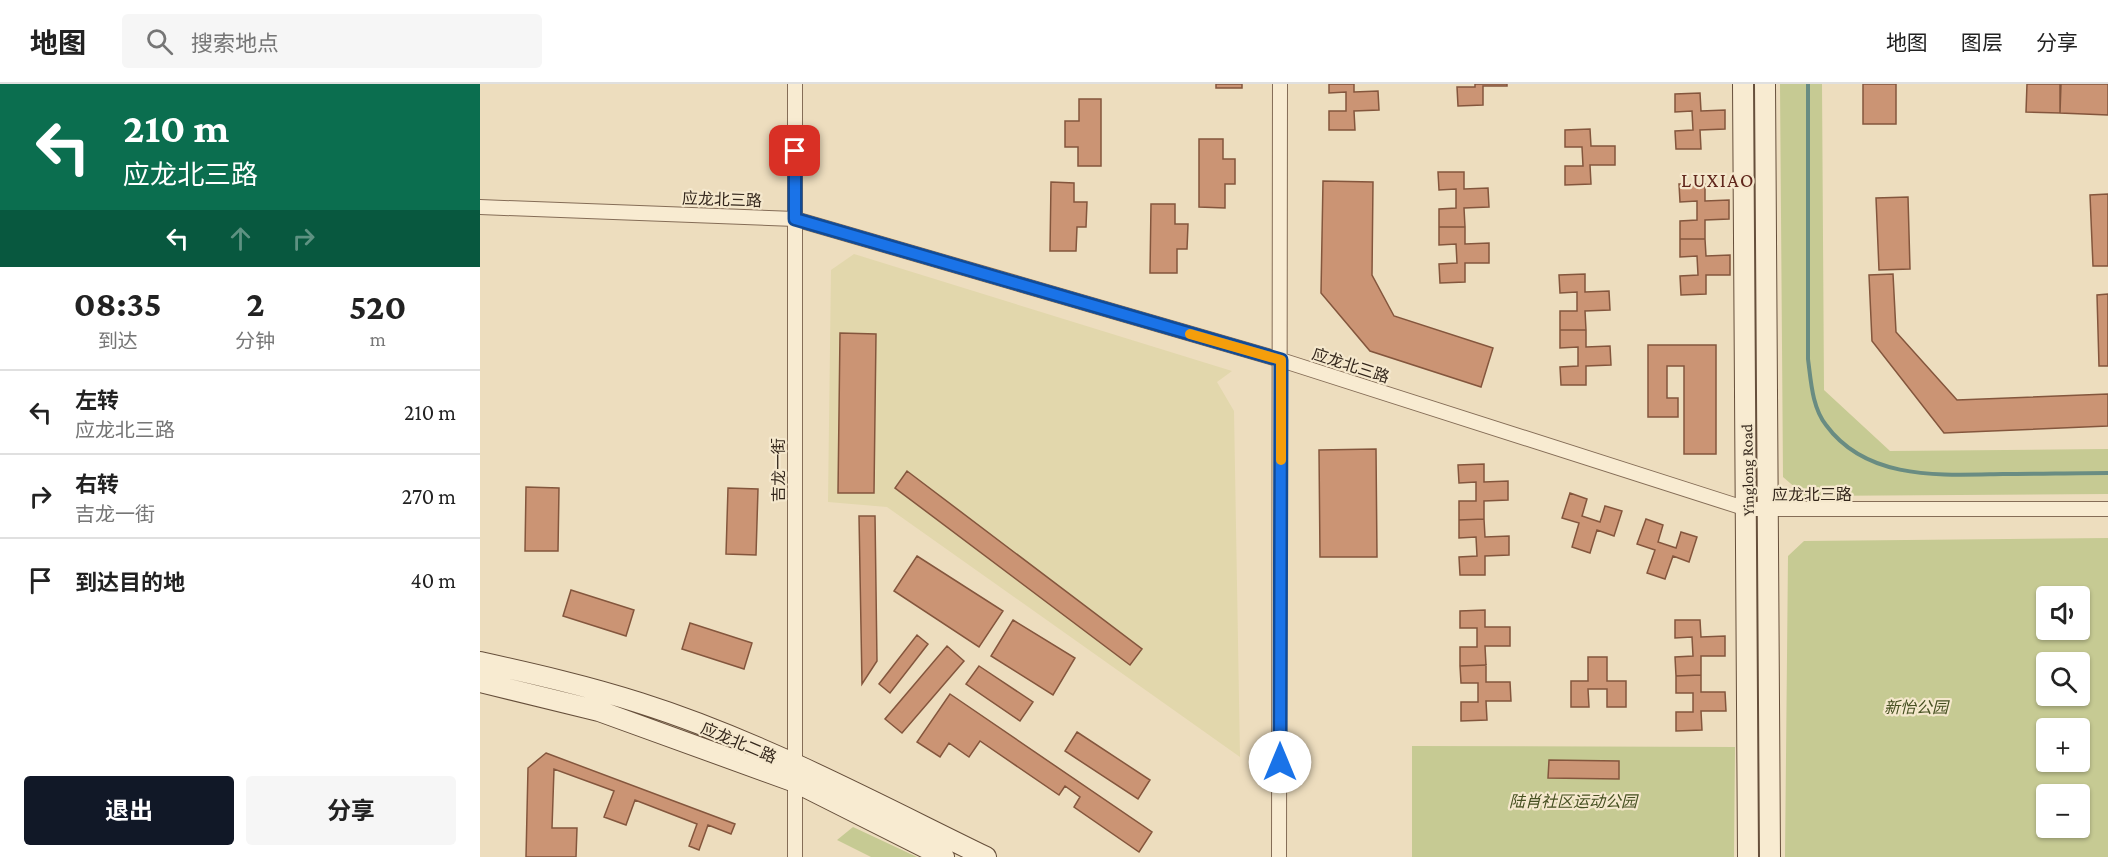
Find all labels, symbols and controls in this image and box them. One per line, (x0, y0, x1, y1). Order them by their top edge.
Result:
search box (122, 14, 542, 68)
icon: search (143, 25, 176, 58)
text: 地图 (30, 28, 86, 59)
text: 搜索地点 (191, 31, 279, 56)
text: 地图 (1886, 31, 1928, 55)
text: 图层 (1961, 31, 2003, 55)
text: 分享 (2036, 31, 2078, 55)
text: 210 m (123, 104, 229, 151)
icon: left (24, 108, 102, 186)
pin (769, 125, 820, 176)
icon: arrive (778, 134, 811, 167)
text: 应龙北三路 (123, 160, 258, 190)
district label: LUXIAO (1681, 169, 1755, 191)
street label: 应龙北三路 (682, 190, 762, 209)
icon: left (161, 222, 194, 255)
icon: ahead (224, 222, 257, 255)
icon: right (287, 222, 320, 255)
text: 08:35 (74, 284, 162, 324)
text: 2 (246, 284, 265, 324)
text: 520 (349, 287, 406, 327)
text: m (370, 328, 386, 350)
text: 到达 (98, 330, 138, 352)
text: 分钟 (235, 330, 275, 352)
street label: 应龙北三路 (1310, 345, 1392, 386)
text: 左转 (75, 388, 119, 413)
icon: left (24, 396, 57, 429)
text: 210 m (404, 400, 456, 425)
text: 应龙北三路 (75, 419, 175, 441)
street label: Yinglong Road (1738, 423, 1758, 516)
street label: 吉龙一街 (770, 438, 787, 502)
text: 右转 (75, 472, 119, 497)
icon: right (24, 480, 57, 513)
text: 270 m (402, 484, 456, 509)
street label: 应龙北三路 (1772, 486, 1852, 503)
text: 吉龙一街 (75, 503, 155, 525)
icon: arrive (24, 564, 57, 597)
text: 40 m (411, 568, 456, 593)
text: 到达目的地 (75, 570, 185, 595)
map controls (2036, 586, 2090, 838)
button: sound (2036, 586, 2090, 640)
button: search (2036, 652, 2090, 706)
park label: 新怡公园 (1884, 699, 1950, 716)
button: + (2036, 718, 2090, 772)
street label: 应龙北二路 (699, 719, 779, 766)
position arrow (1248, 730, 1312, 794)
button: 退出 (24, 776, 234, 845)
button: 分享 (246, 776, 456, 845)
button: − (2036, 784, 2090, 838)
park label: 陆肖社区运动公园 (1509, 793, 1639, 810)

